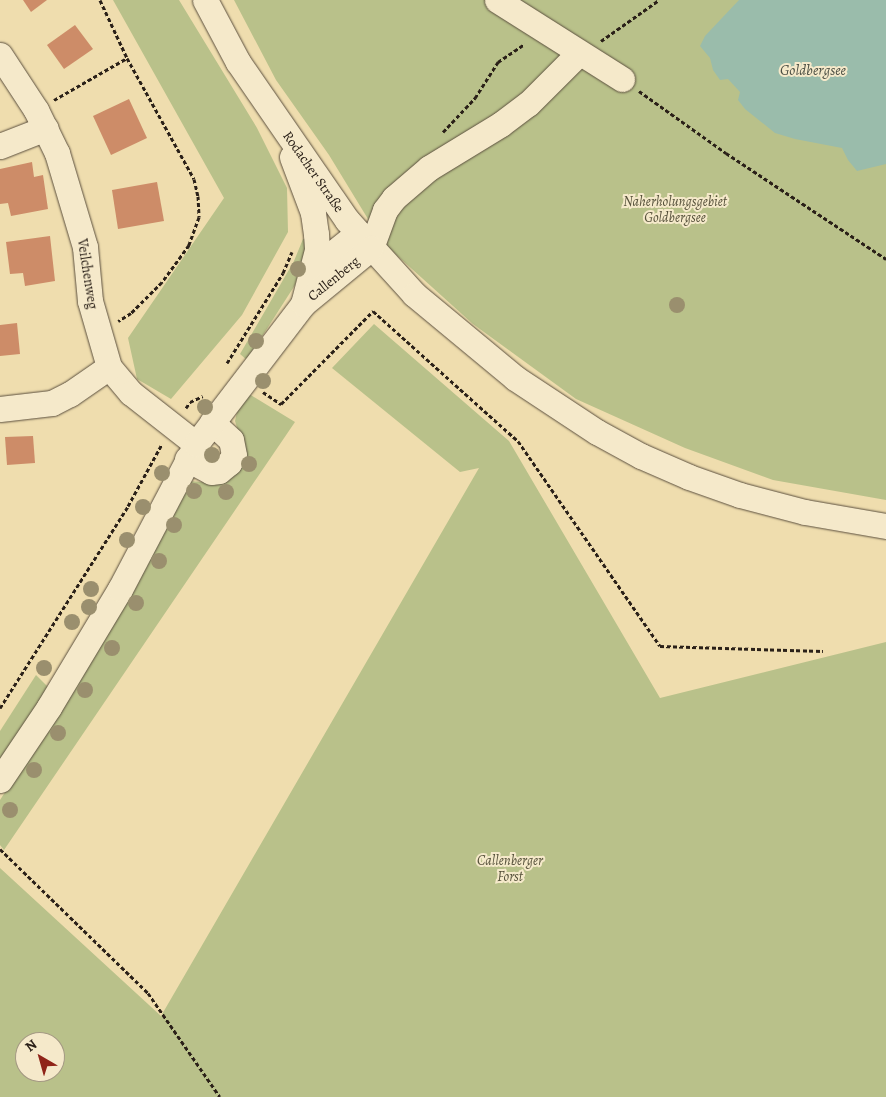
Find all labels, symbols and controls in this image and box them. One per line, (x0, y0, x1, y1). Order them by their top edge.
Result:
water label: Goldbergsee (780, 62, 846, 80)
street label: Rodacher Straße (279, 128, 347, 216)
park label: Naherholungsgebiet Goldbergsee (623, 194, 727, 226)
street label: Veilchenweg (73, 238, 101, 310)
street label: Callenberg (305, 253, 363, 305)
park label: Callenberger Forst (477, 853, 543, 886)
north arrow (15, 1032, 65, 1082)
text: N (21, 1035, 41, 1056)

